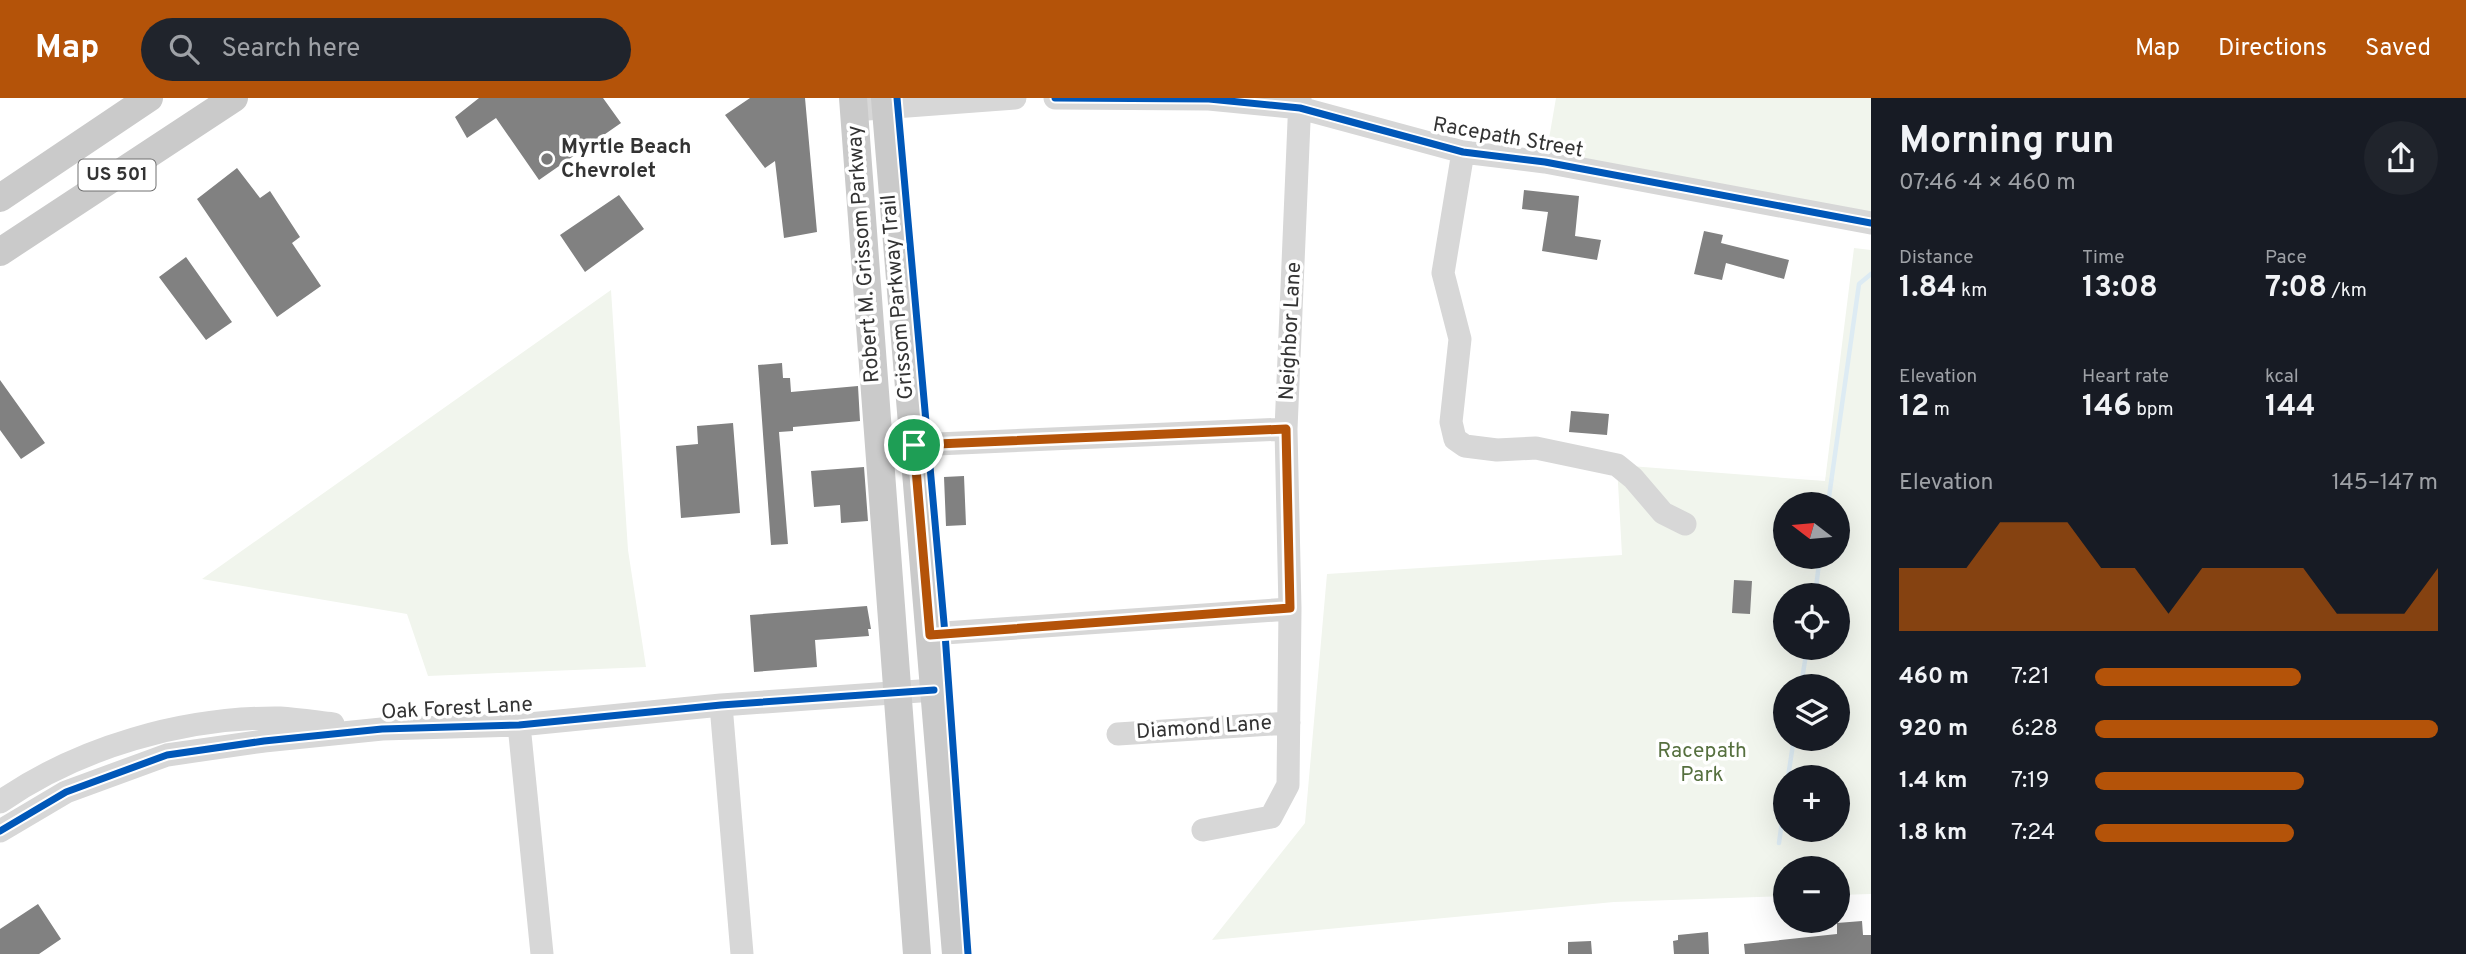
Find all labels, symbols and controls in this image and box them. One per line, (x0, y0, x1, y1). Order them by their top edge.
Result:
search box (141, 18, 631, 81)
text: Map (35, 28, 99, 70)
icon: search (165, 30, 203, 68)
text: Search here (221, 33, 360, 66)
text: Map (2135, 34, 2180, 64)
text: Directions (2218, 34, 2327, 64)
text: Saved (2365, 34, 2431, 64)
street label: Racepath Street (1431, 111, 1585, 165)
text: Morning run (1899, 118, 2115, 167)
button: share (2364, 121, 2438, 195)
street label: Robert M. Grissom Parkway (842, 124, 886, 384)
place label: Myrtle Beach Chevrolet (561, 134, 692, 185)
marker: Myrtle Beach Chevrolet (539, 151, 555, 167)
road number: US 501 (78, 159, 156, 190)
text: 07:46 · 4 × 460 m (1899, 169, 2076, 198)
street label: Grissom Parkway Trail (876, 193, 920, 401)
text: Distance (1899, 246, 1974, 270)
text: Time (2082, 246, 2125, 270)
text: Pace (2265, 246, 2307, 270)
street label: Neighbor Lane (1274, 261, 1308, 401)
text: 1.84 (1899, 270, 1957, 307)
text: 13:08 (2082, 270, 2158, 307)
text: 7:08 (2265, 270, 2327, 307)
text: km (1957, 279, 1987, 303)
text: /km (2327, 279, 2367, 303)
text: Elevation (1899, 365, 1977, 389)
text: Heart rate (2082, 365, 2169, 389)
text: kcal (2265, 365, 2299, 389)
text: 12 (1899, 389, 1929, 426)
text: 146 (2082, 389, 2132, 426)
text: 144 (2265, 389, 2316, 426)
text: m (1929, 398, 1950, 422)
text: bpm (2132, 398, 2174, 422)
pin (884, 415, 944, 475)
icon: arrive (895, 426, 933, 464)
text: Elevation (1899, 469, 1994, 498)
text: 145–147 m (2331, 469, 2438, 498)
north arrow (1773, 492, 1850, 569)
map controls (1773, 492, 1850, 933)
button: locate (1773, 583, 1850, 660)
text: 460 m (1899, 663, 1969, 692)
text: 7:21 (2011, 663, 2050, 692)
button: layers (1773, 674, 1850, 751)
street label: Oak Forest Lane (381, 692, 533, 726)
street label: Diamond Lane (1135, 710, 1273, 746)
text: 920 m (1899, 715, 1968, 744)
text: 6:28 (2011, 715, 2058, 744)
park label: Racepath Park (1657, 738, 1747, 789)
button: + (1773, 765, 1850, 842)
text: 1.4 km (1899, 767, 1967, 796)
text: 7:19 (2011, 767, 2050, 796)
text: 1.8 km (1899, 819, 1967, 848)
text: 7:24 (2011, 819, 2055, 848)
button: − (1773, 856, 1850, 933)

